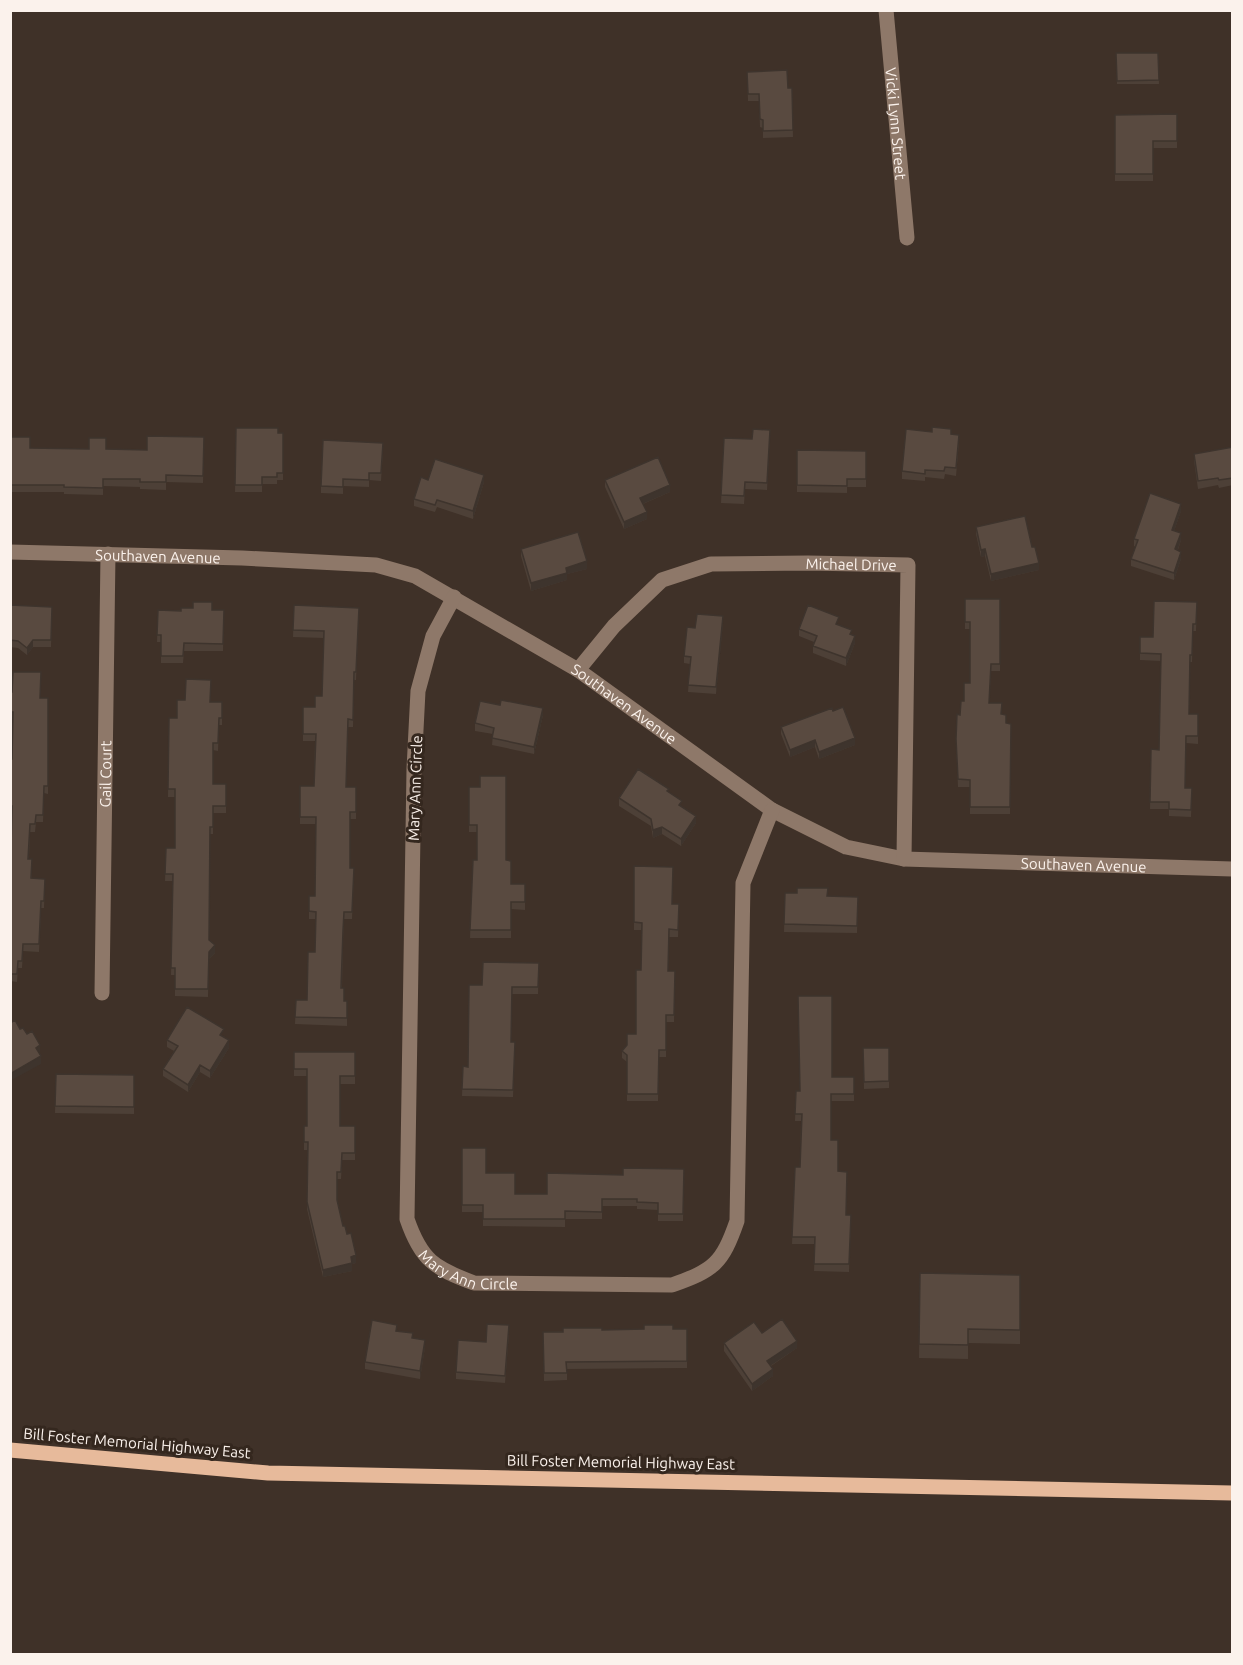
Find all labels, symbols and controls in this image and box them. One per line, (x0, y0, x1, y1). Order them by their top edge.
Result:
street label: Vicki Lynn Street (883, 67, 910, 180)
street label: Southaven Avenue (95, 546, 221, 566)
street label: Michael Drive (805, 554, 897, 573)
street label: Southaven Avenue (569, 660, 680, 747)
street label: Mary Ann Circle (405, 735, 425, 841)
street label: Gail Court (96, 740, 114, 808)
street label: Southaven Avenue (1021, 854, 1147, 875)
street label: Mary Ann Circle (416, 1246, 518, 1292)
street label: Bill Foster Memorial Highway East (23, 1425, 251, 1461)
street label: Bill Foster Memorial Highway East (507, 1452, 735, 1472)

